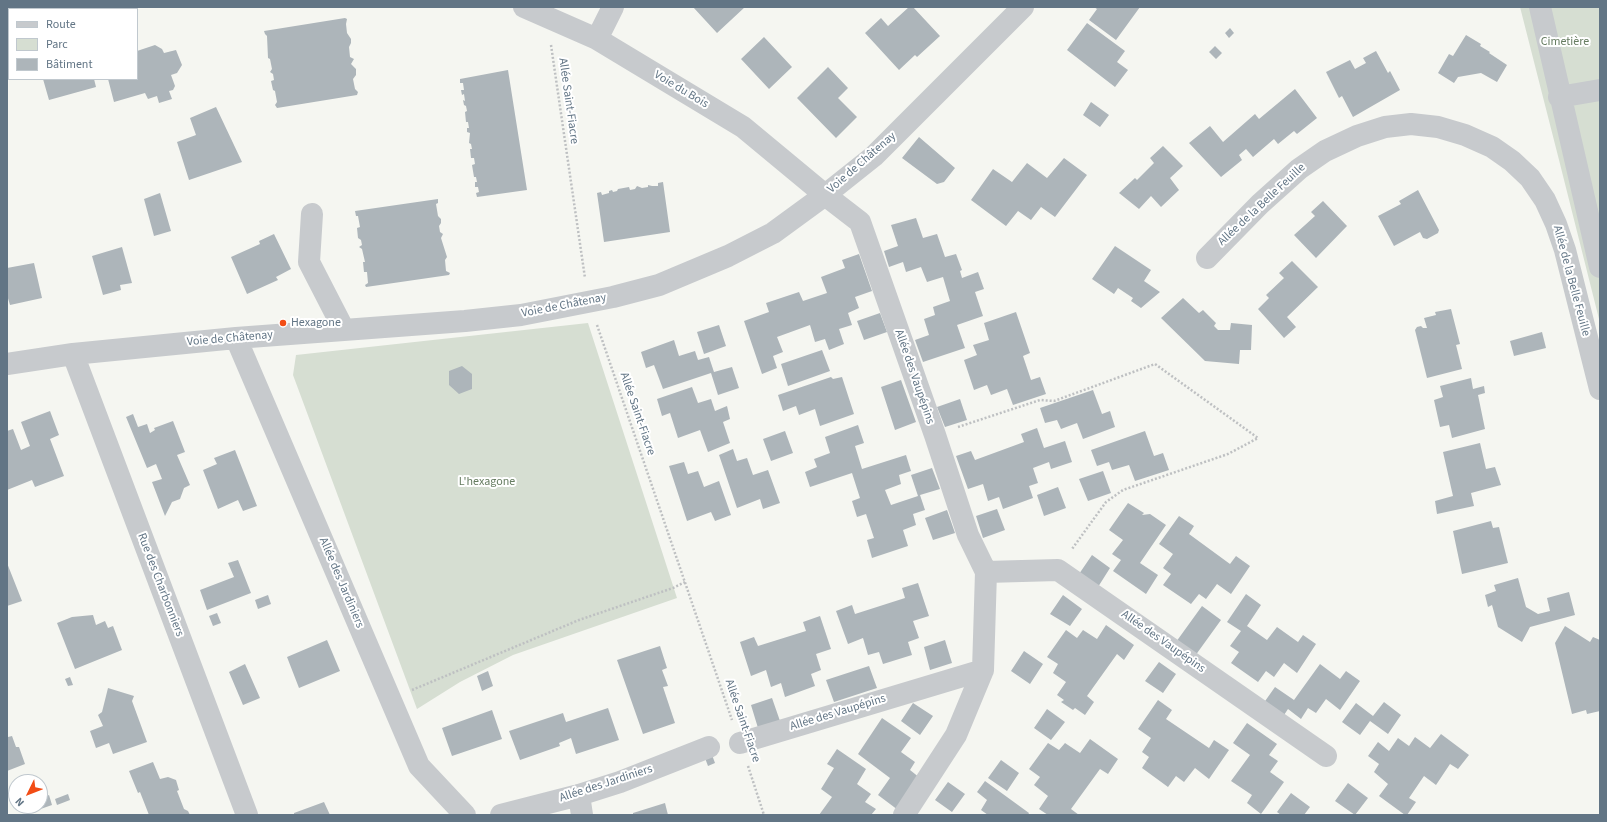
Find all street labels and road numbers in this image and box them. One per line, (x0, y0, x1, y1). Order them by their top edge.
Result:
street label: Allée Saint-Fiacre (555, 57, 581, 145)
street label: Voie du Bois (651, 68, 711, 112)
street label: Voie de Châtenay (825, 129, 899, 197)
street label: Allée de la Belle Feuille (1215, 161, 1309, 249)
street label: Allée de la Belle Feuille (1549, 224, 1593, 338)
street label: Voie de Châtenay (520, 291, 608, 321)
street label: Voie de Châtenay (186, 328, 274, 350)
street label: Allée des Vaupépins (891, 328, 937, 426)
street label: Allée Saint-Fiacre (616, 371, 658, 457)
street label: Rue des Charbonniers (134, 531, 186, 639)
street label: Allée des Jardiniers (315, 536, 367, 630)
street label: Allée des Vaupépins (1118, 608, 1208, 676)
street label: Allée Saint-Fiacre (721, 678, 763, 764)
street label: Allée des Vaupépins (788, 692, 888, 734)
street label: Allée des Jardiniers (558, 762, 654, 806)

